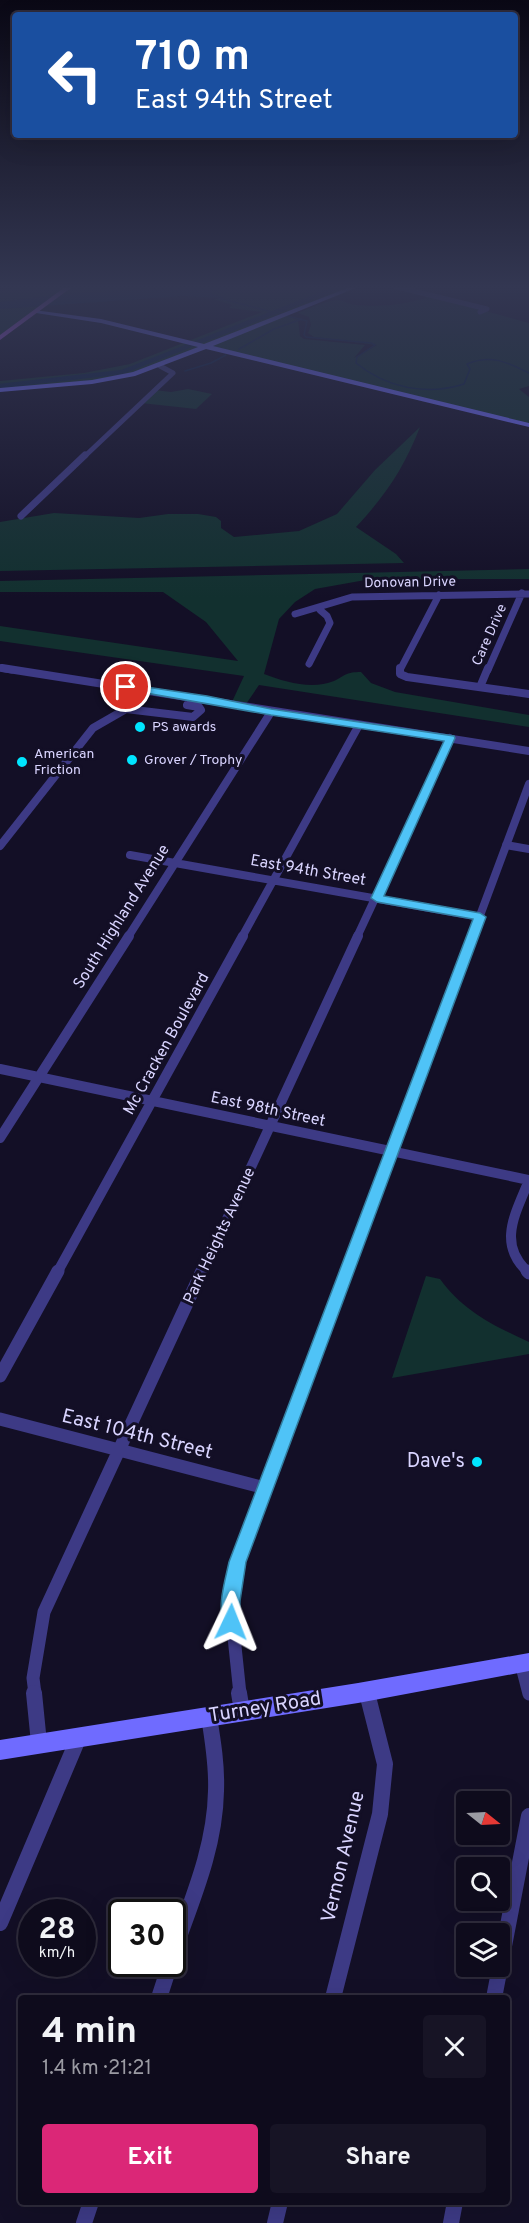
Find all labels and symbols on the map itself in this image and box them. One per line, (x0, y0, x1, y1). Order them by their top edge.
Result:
street label: Donovan Drive (364, 574, 456, 592)
street label: Care Drive (469, 602, 511, 668)
pin (100, 661, 151, 712)
place label: PS awards (152, 719, 216, 736)
marker: PS awards (133, 720, 147, 734)
place label: American Friction (34, 746, 94, 779)
place label: Grover / Trophy (144, 752, 243, 769)
marker: Grover / Trophy (125, 753, 139, 767)
marker: American Friction (15, 755, 29, 769)
street label: South Highland Avenue (69, 841, 175, 993)
street label: East 94th Street (249, 851, 367, 891)
street label: Mc Cracken Boulevard (120, 969, 214, 1119)
street label: East 98th Street (209, 1088, 327, 1132)
street label: Park Heights Avenue (180, 1164, 260, 1308)
street label: East 104th Street (59, 1404, 215, 1466)
place label: Dave's (407, 1449, 465, 1475)
marker: Dave's (470, 1455, 484, 1469)
position arrow (199, 1590, 263, 1654)
street label: Turney Road (207, 1686, 323, 1730)
street label: Vernon Avenue (316, 1789, 372, 1925)
north arrow (456, 1791, 510, 1845)
speed limit sign: 30 (108, 1899, 186, 1977)

